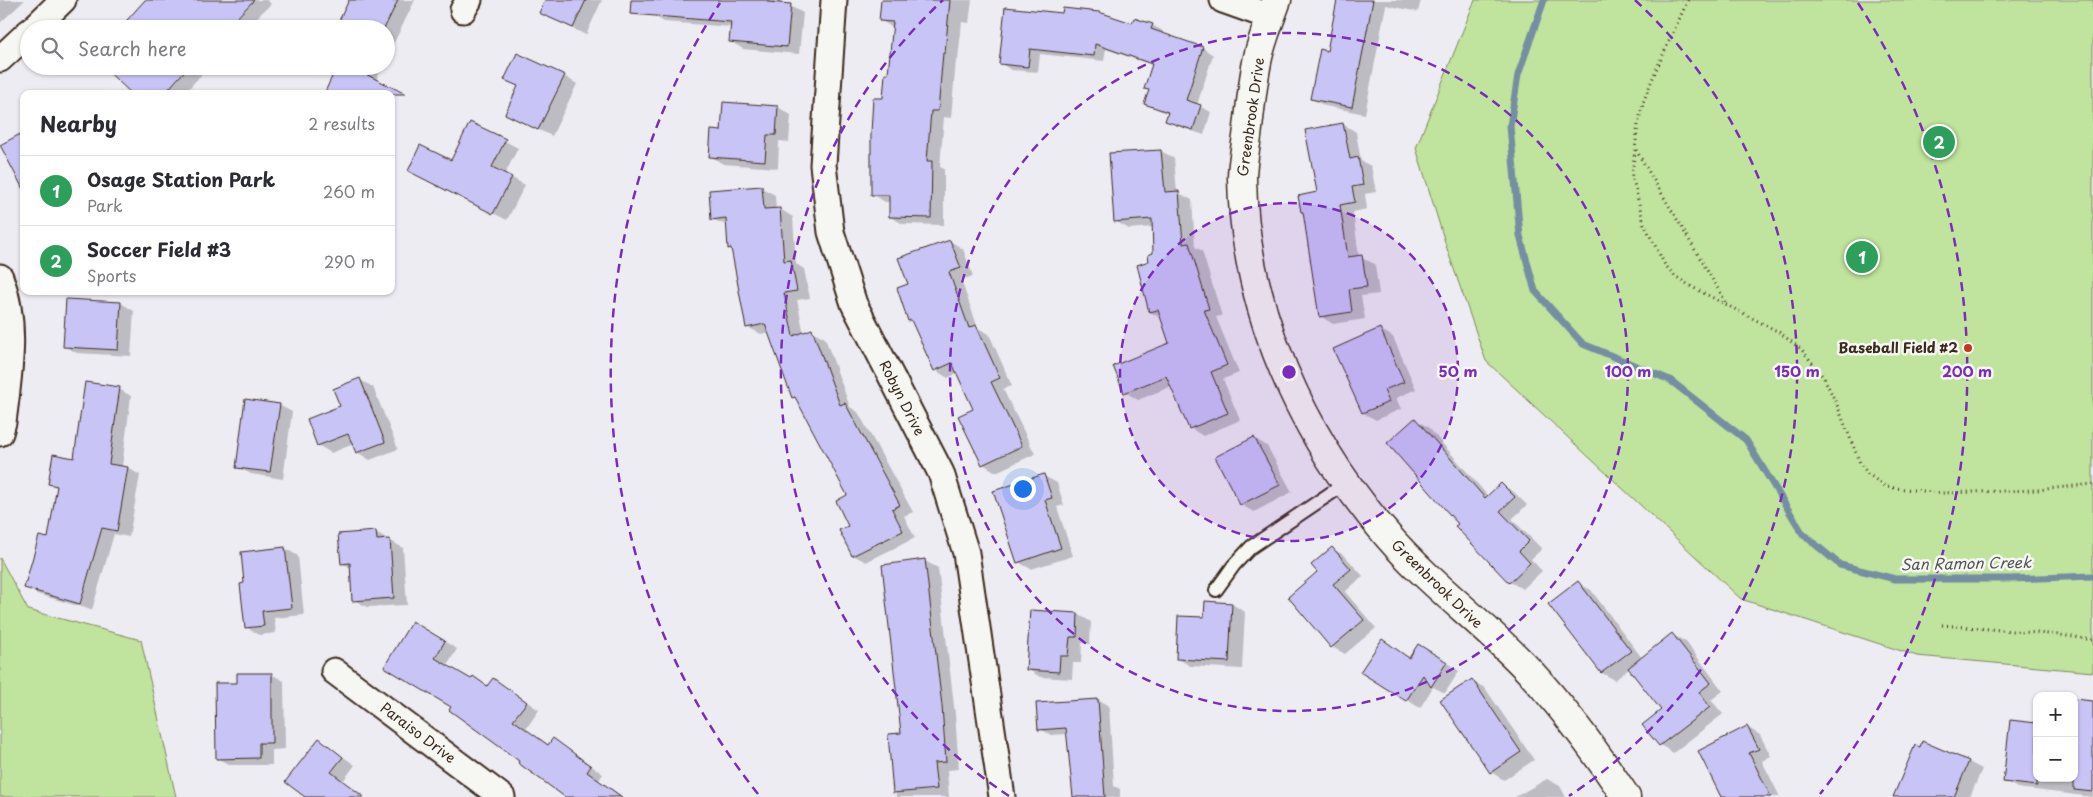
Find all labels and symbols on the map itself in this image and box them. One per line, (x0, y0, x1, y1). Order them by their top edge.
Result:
street label: Greenbrook Drive (1232, 56, 1269, 178)
pin: 2 (1923, 123, 1955, 161)
pin: 1 (1846, 238, 1878, 276)
place label: Baseball Field #2 (1838, 337, 1958, 358)
marker: Baseball Field #2 (1962, 342, 1974, 354)
street label: Robyn Drive (874, 357, 930, 439)
text: 50 m (1439, 359, 1477, 382)
text: 100 m (1605, 359, 1651, 382)
text: 150 m (1774, 359, 1820, 382)
text: 200 m (1942, 359, 1992, 382)
centre of rings (1280, 363, 1298, 381)
your location (1010, 476, 1036, 502)
street label: Greenbrook Drive (1387, 535, 1488, 633)
water label: San Ramon Creek (1901, 550, 2032, 575)
street label: Paraiso Drive (376, 697, 460, 768)

